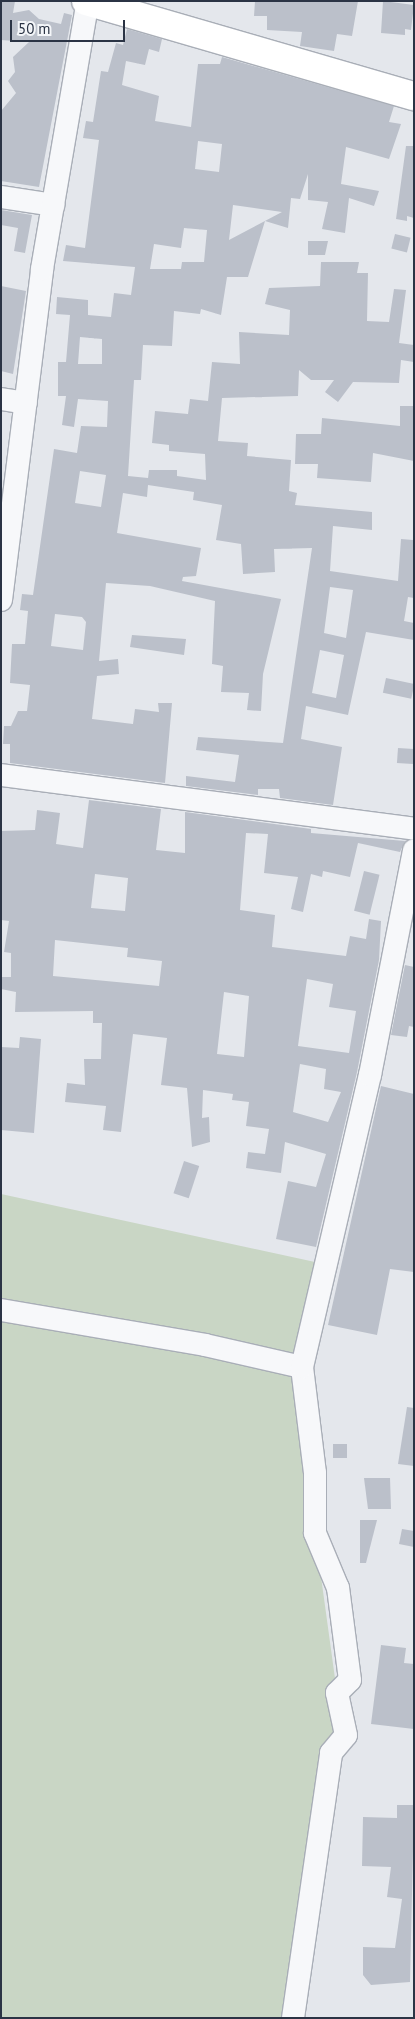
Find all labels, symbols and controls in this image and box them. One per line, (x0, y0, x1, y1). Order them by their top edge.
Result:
scale bar (12, 10, 128, 42)
text: 50 m (18, 19, 51, 38)

